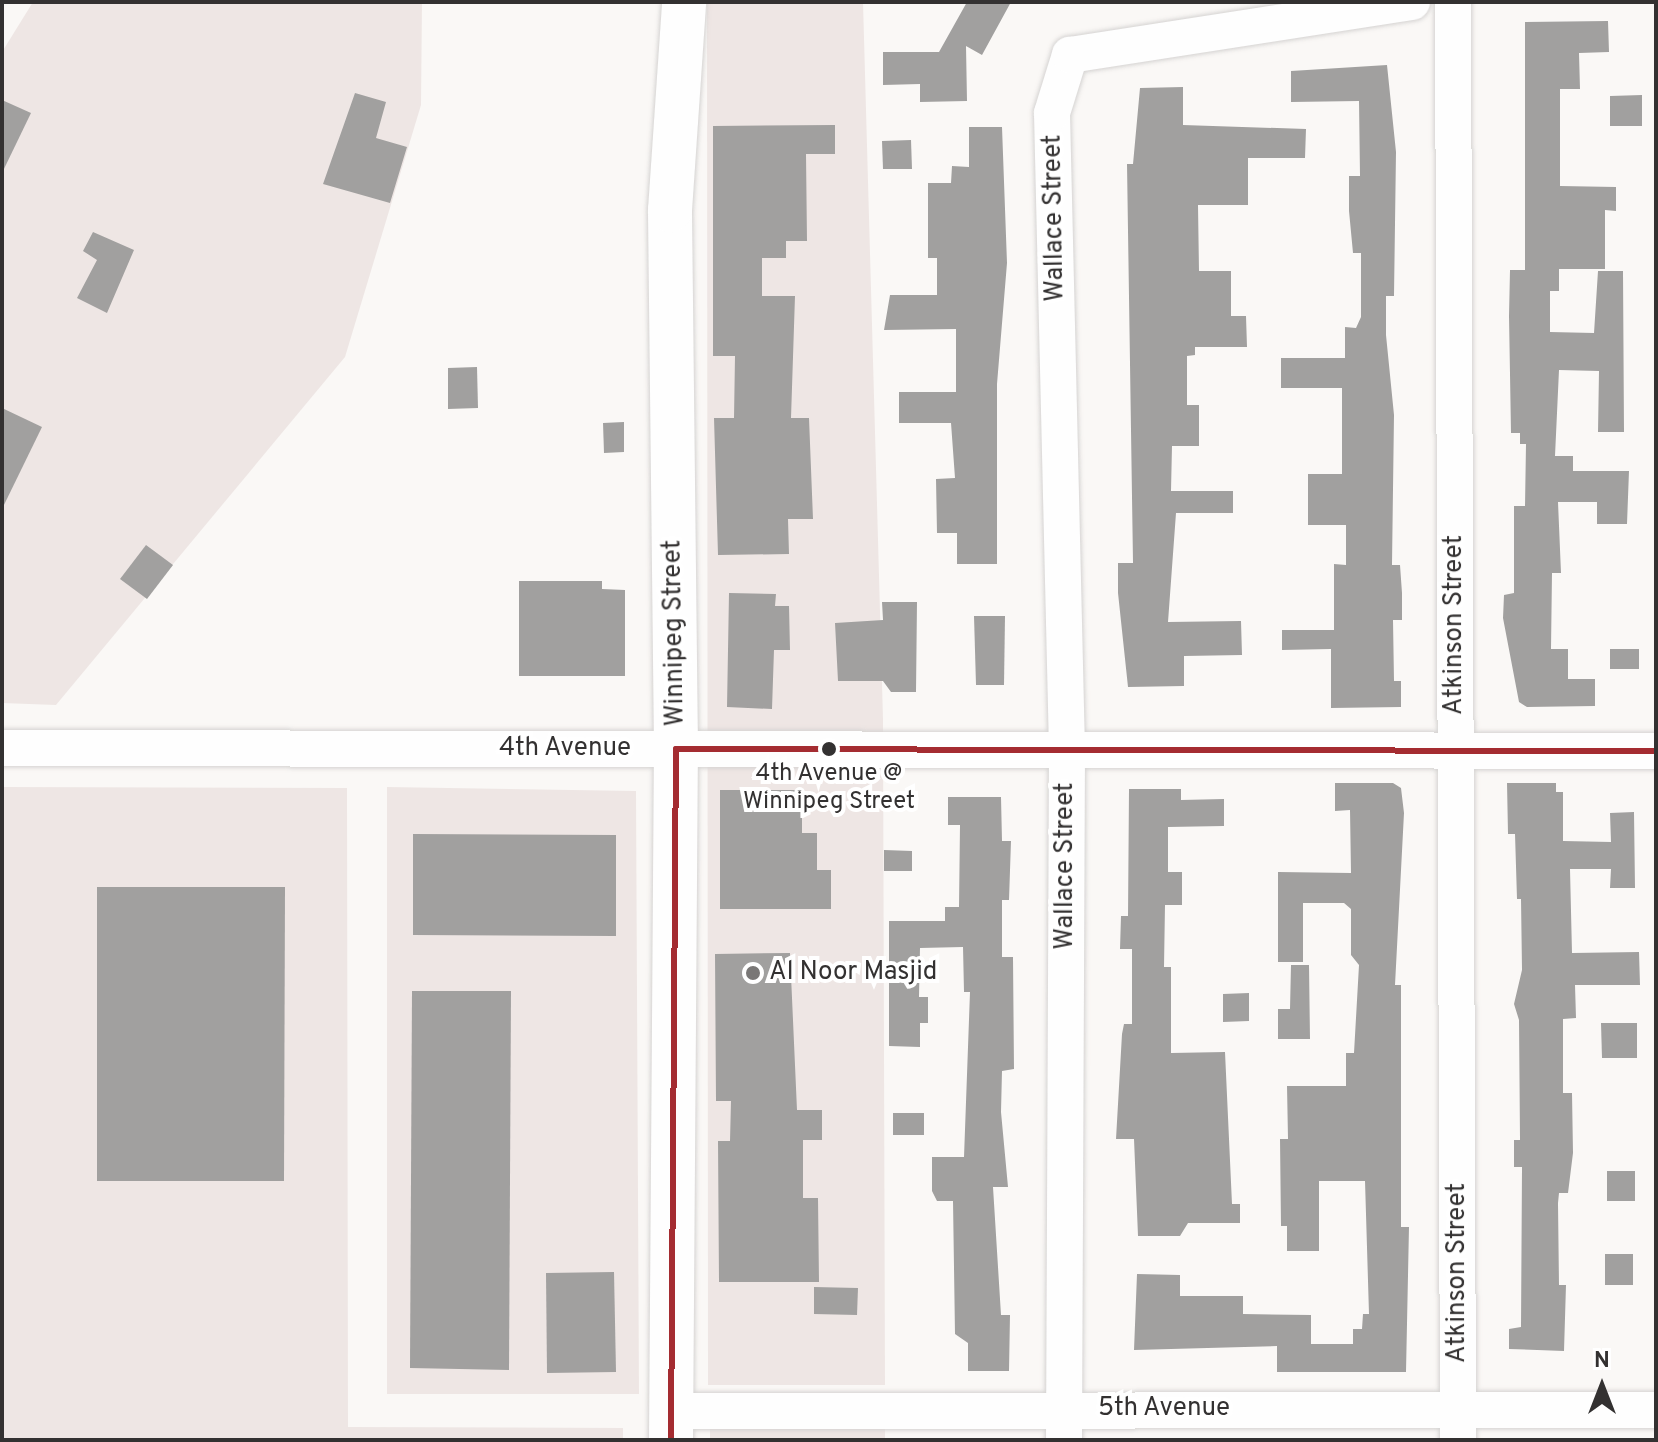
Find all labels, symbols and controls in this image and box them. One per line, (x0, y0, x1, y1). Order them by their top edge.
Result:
street label: Wallace Street (1038, 134, 1072, 302)
street label: Atkinson Street (1439, 535, 1471, 715)
street label: Winnipeg Street (658, 539, 692, 727)
street label: 4th Avenue (498, 733, 632, 765)
marker: 4th Avenue @ Winnipeg Street (821, 741, 837, 757)
place label: 4th Avenue @ Winnipeg Street (743, 761, 915, 817)
street label: Wallace Street (1050, 782, 1082, 950)
place label: Al Noor Masjid (769, 957, 937, 989)
marker: Al Noor Masjid (744, 964, 762, 982)
street label: Atkinson Street (1442, 1183, 1474, 1363)
north arrow (1562, 1346, 1642, 1426)
text: N (1594, 1348, 1610, 1375)
street label: 5th Avenue (1097, 1393, 1231, 1425)

